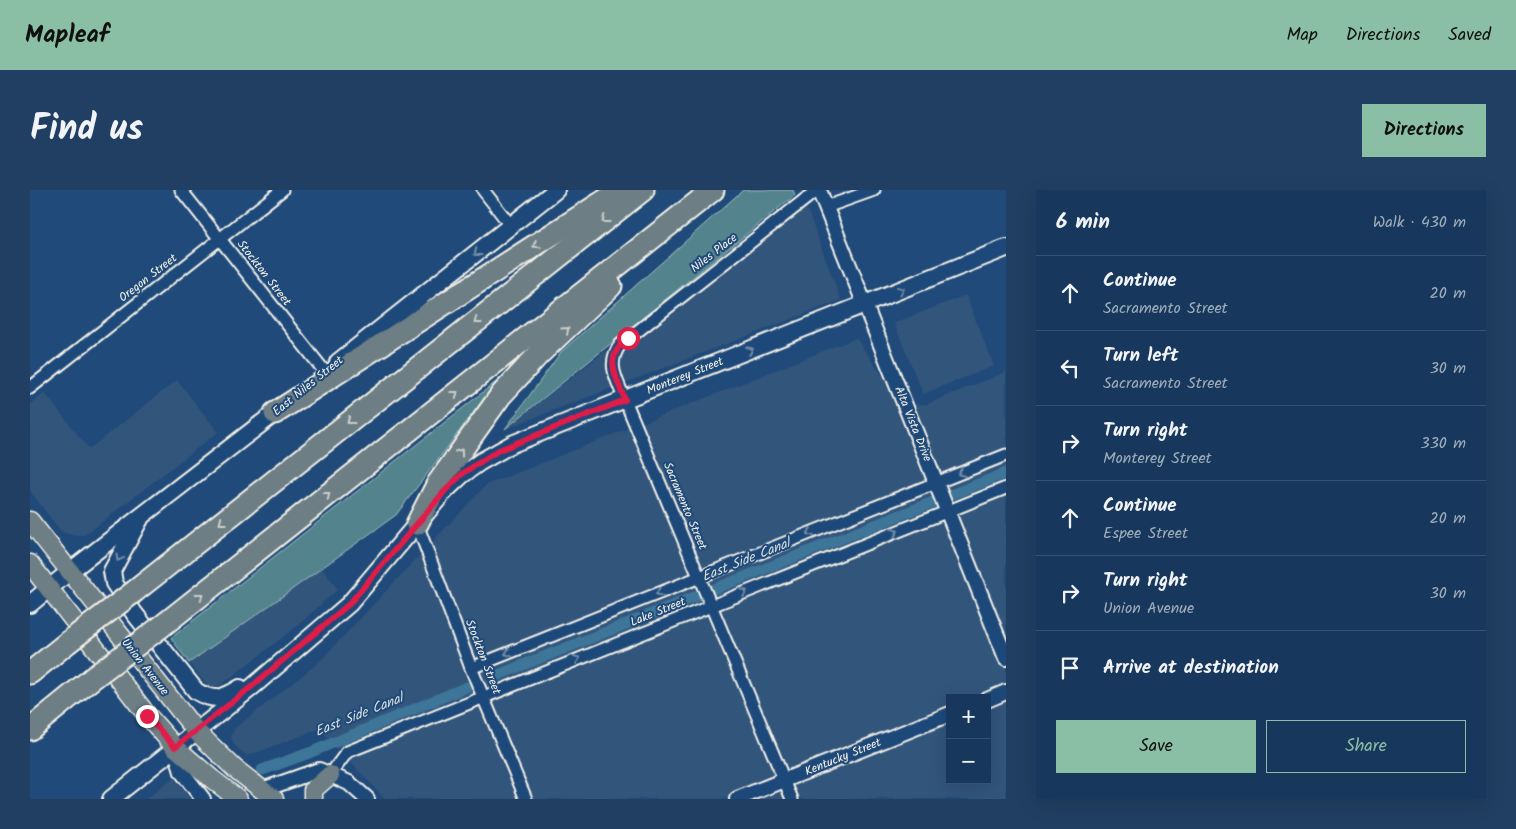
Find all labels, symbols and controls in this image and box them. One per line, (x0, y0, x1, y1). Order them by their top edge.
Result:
text: Mapleaf (25, 16, 109, 55)
text: Map (1286, 21, 1318, 50)
text: Directions (1346, 21, 1420, 50)
text: Saved (1448, 21, 1491, 50)
text: Find us (30, 102, 143, 158)
button: Directions (1362, 104, 1486, 157)
text: 6 min (1056, 206, 1110, 239)
text: Walk · 430 m (1373, 210, 1466, 235)
one-way arrow (602, 215, 611, 223)
street label: Niles Place (686, 228, 742, 277)
street label: Stockton Street (232, 236, 296, 310)
one-way arrow (533, 239, 542, 248)
one-way arrow (473, 248, 482, 257)
street label: Oregon Street (115, 249, 182, 307)
text: Continue (1103, 266, 1176, 296)
icon: ahead (1056, 279, 1084, 307)
text: 20 m (1430, 281, 1466, 306)
one-way arrow (896, 286, 905, 296)
text: Sacramento Street (1103, 296, 1228, 321)
one-way arrow (474, 315, 483, 323)
one-way arrow (560, 327, 569, 336)
route start (617, 327, 640, 350)
text: Turn left (1103, 341, 1178, 371)
one-way arrow (745, 346, 754, 356)
street label: East Niles Street (268, 351, 348, 421)
street label: Monterey Street (644, 352, 727, 400)
icon: left (1056, 354, 1084, 382)
text: 30 m (1430, 356, 1466, 381)
text: Sacramento Street (1103, 371, 1228, 396)
street label: Alta Vista Drive (889, 383, 937, 465)
one-way arrow (449, 392, 458, 400)
one-way arrow (347, 416, 356, 424)
text: Turn right (1103, 416, 1188, 446)
icon: right (1056, 429, 1084, 457)
text: 330 m (1421, 431, 1466, 456)
text: Monterey Street (1103, 446, 1212, 471)
one-way arrow (454, 448, 463, 458)
street label: Sacramento Street (658, 459, 712, 553)
one-way arrow (957, 467, 966, 477)
one-way arrow (322, 491, 331, 500)
text: Continue (1103, 491, 1176, 521)
icon: ahead (1056, 504, 1084, 532)
text: 20 m (1430, 506, 1466, 531)
one-way arrow (219, 517, 228, 525)
text: Espee Street (1103, 521, 1188, 546)
one-way arrow (806, 527, 815, 537)
one-way arrow (890, 528, 899, 539)
water label: East Side Canal (698, 531, 796, 588)
one-way arrow (115, 552, 125, 561)
text: Turn right (1103, 566, 1188, 596)
icon: right (1056, 579, 1084, 607)
text: 30 m (1430, 581, 1466, 606)
one-way arrow (655, 587, 664, 598)
one-way arrow (739, 588, 748, 599)
street label: Lake Street (627, 592, 689, 632)
one-way arrow (194, 593, 203, 601)
text: Union Avenue (1103, 596, 1194, 621)
street label: Stockton Street (460, 617, 506, 698)
street label: Union Avenue (116, 634, 174, 700)
one-way arrow (504, 647, 513, 658)
text: Arrive at destination (1103, 653, 1279, 683)
icon: arrive (1056, 654, 1084, 682)
one-way arrow (572, 655, 581, 665)
water label: East Side Canal (311, 686, 409, 743)
map controls (946, 694, 991, 784)
button: + (946, 694, 991, 739)
route end (136, 705, 159, 728)
button: Save (1056, 720, 1256, 773)
button: Share (1266, 720, 1466, 773)
street label: Kentucky Street (802, 733, 885, 781)
button: − (946, 739, 991, 784)

